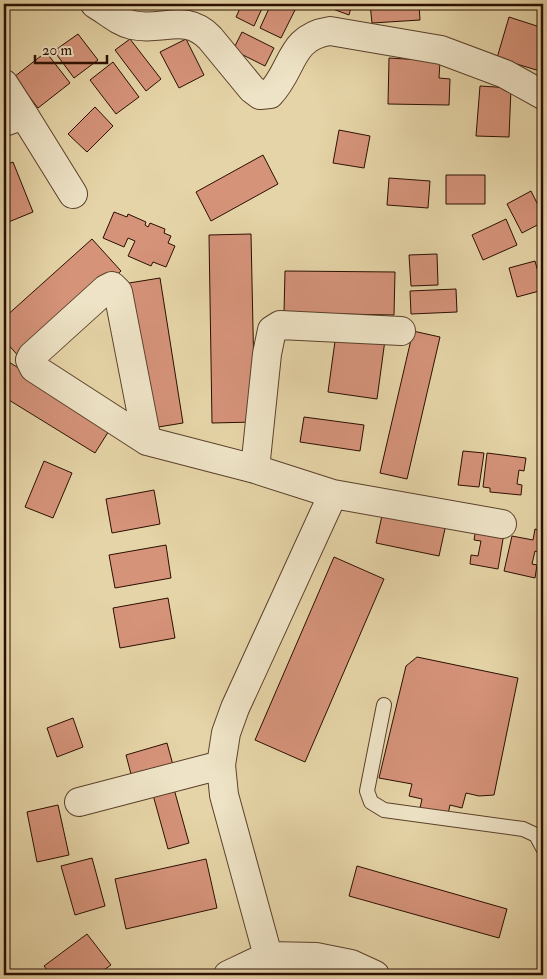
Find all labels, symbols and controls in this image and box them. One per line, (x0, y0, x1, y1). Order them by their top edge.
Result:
scale bar (35, 32, 108, 64)
text: 20 m (42, 41, 72, 60)

